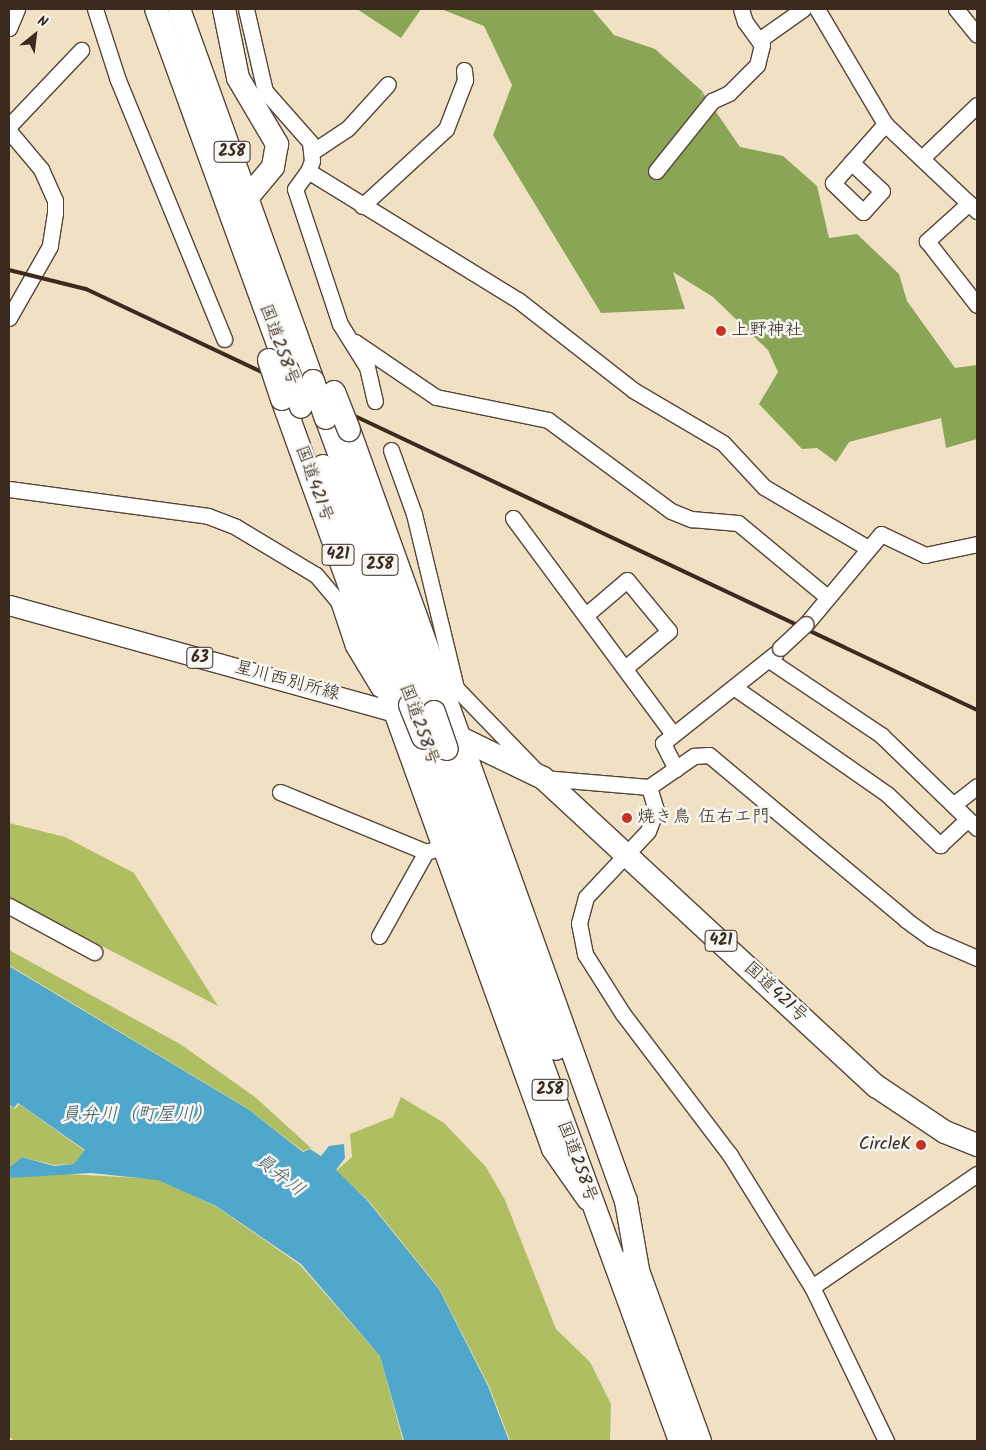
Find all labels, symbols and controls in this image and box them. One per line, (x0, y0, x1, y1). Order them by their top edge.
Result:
north arrow (10, 10, 60, 60)
text: N (33, 10, 51, 34)
road number: 258 (213, 138, 251, 166)
street label: 国道258号 (253, 301, 303, 389)
place label: 上野神社 (731, 320, 803, 342)
marker: 上野神社 (715, 325, 727, 337)
street label: 国道421号 (289, 443, 337, 525)
road number: 421 (320, 542, 356, 568)
road number: 258 (361, 552, 399, 578)
road number: 63 (186, 644, 214, 671)
street label: 星川西別所線 (232, 658, 342, 706)
street label: 国道258号 (393, 681, 443, 769)
place label: 焼き鳥 伍右エ門 (637, 807, 770, 829)
marker: 焼き鳥 伍右エ門 (621, 812, 633, 824)
road number: 421 (704, 928, 738, 954)
street label: 国道421号 (738, 958, 812, 1028)
road number: 258 (531, 1076, 569, 1104)
water label: 員弁川（町屋川） (61, 1105, 213, 1127)
street label: 国道258号 (551, 1118, 601, 1206)
place label: CircleK (859, 1134, 911, 1156)
marker: CircleK (915, 1139, 927, 1151)
water label: 員弁川 (250, 1149, 308, 1203)

